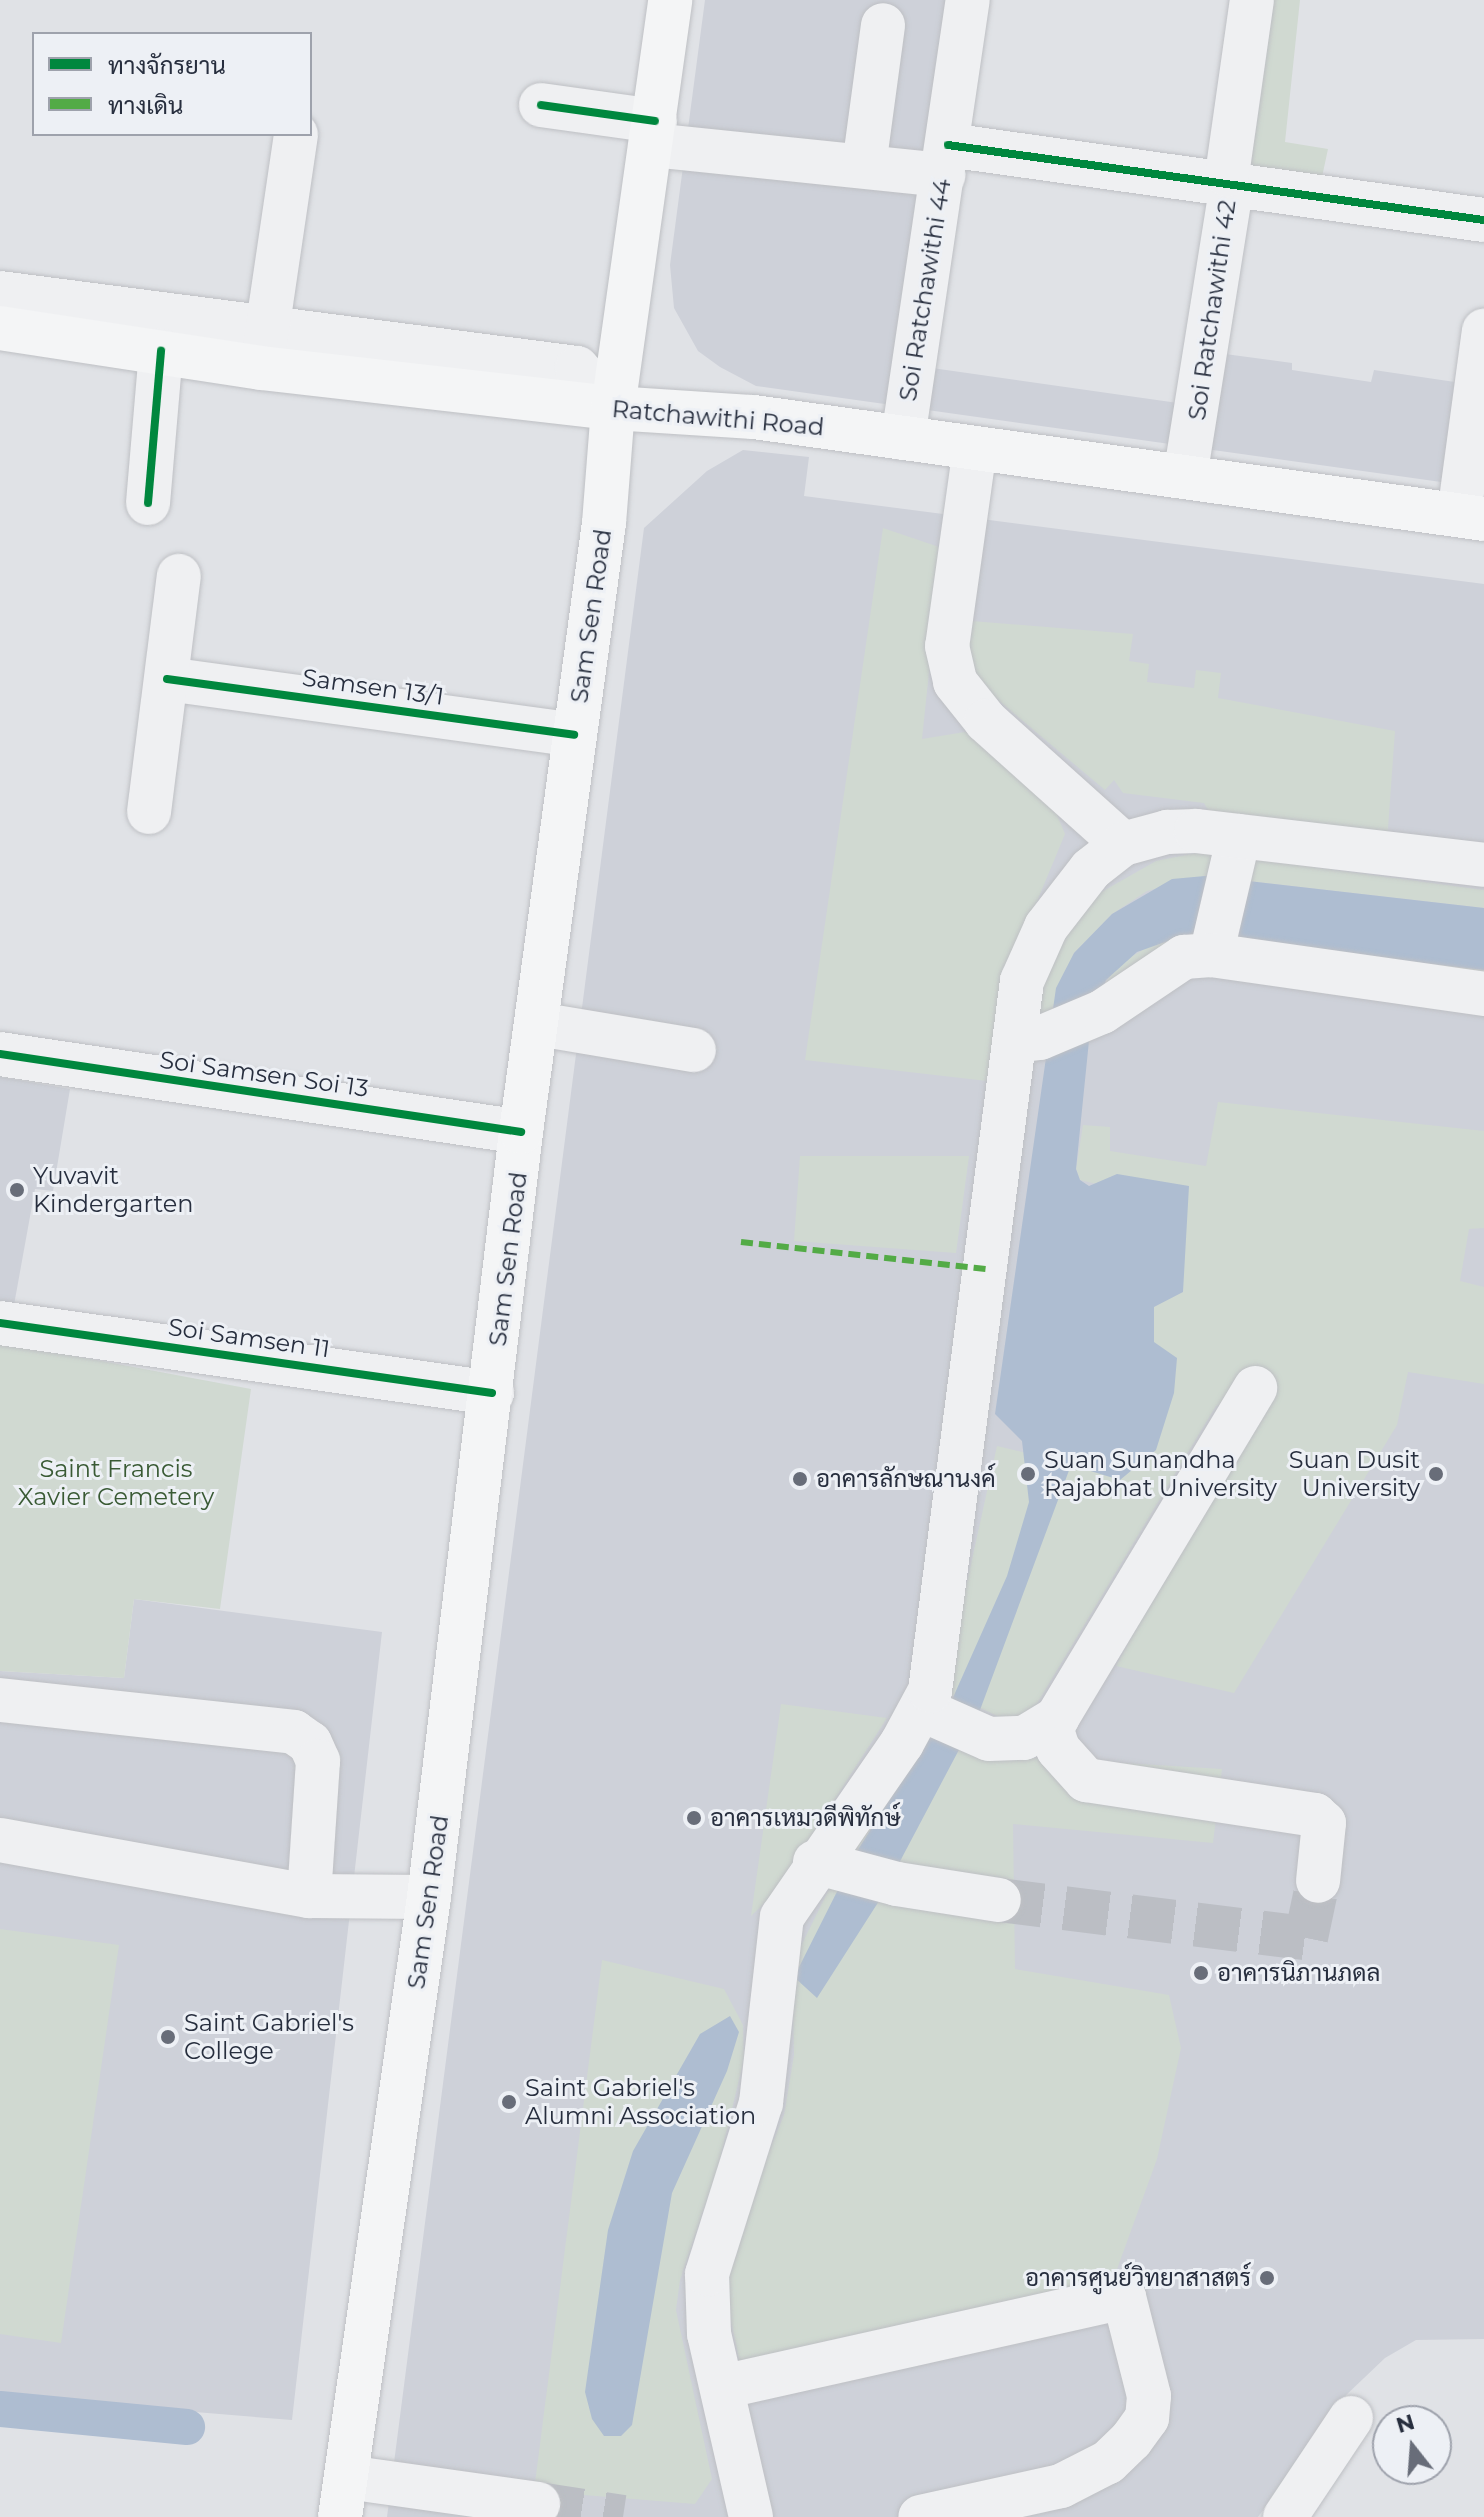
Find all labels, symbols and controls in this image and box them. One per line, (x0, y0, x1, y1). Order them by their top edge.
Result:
legend (32, 32, 312, 136)
text: ทางจักรยาน (108, 51, 226, 80)
text: ทางเดิน (108, 91, 183, 120)
street label: Soi Ratchawithi 44 (893, 177, 957, 403)
street label: Soi Ratchawithi 42 (1182, 198, 1242, 422)
street label: Ratchawithi Road (611, 394, 825, 442)
street label: Sam Sen Road (565, 527, 617, 705)
street label: Samsen 13/1 (300, 663, 446, 711)
street label: Soi Samsen Soi 13 (158, 1045, 370, 1103)
place label: Yuvavit Kindergarten (33, 1162, 193, 1218)
street label: Sam Sen Road (483, 1170, 533, 1348)
marker: Yuvavit Kindergarten (8, 1181, 26, 1199)
street label: Soi Samsen 11 (166, 1312, 332, 1364)
place label: Suan Sunandha Rajabhat University (1044, 1446, 1277, 1502)
place label: Suan Dusit University (1289, 1446, 1420, 1502)
park label: Saint Francis Xavier Cemetery (18, 1455, 214, 1511)
place label: อาคารลักษณานงค์ (816, 1465, 996, 1493)
marker: Suan Sunandha Rajabhat University (1019, 1465, 1037, 1483)
marker: Suan Dusit University (1427, 1465, 1445, 1483)
marker: อาคารลักษณานงค์ (791, 1470, 809, 1488)
place label: อาคารเหมวดีพิทักษ์ (710, 1804, 901, 1832)
marker: อาคารเหมวดีพิทักษ์ (685, 1809, 703, 1827)
street label: Sam Sen Road (402, 1813, 454, 1991)
place label: อาคารนิภานภดล (1217, 1959, 1380, 1987)
marker: อาคารนิภานภดล (1192, 1964, 1210, 1982)
place label: Saint Gabriel's College (184, 2009, 354, 2065)
marker: Saint Gabriel's College (159, 2028, 177, 2046)
place label: Saint Gabriel's Alumni Association (525, 2074, 756, 2130)
marker: Saint Gabriel's Alumni Association (500, 2093, 518, 2111)
place label: อาคารศูนย์วิทยาสาสตร์ (1025, 2264, 1251, 2292)
marker: อาคารศูนย์วิทยาสาสตร์ (1258, 2269, 1276, 2287)
north arrow (1372, 2405, 1452, 2485)
text: N (1393, 2408, 1418, 2439)

